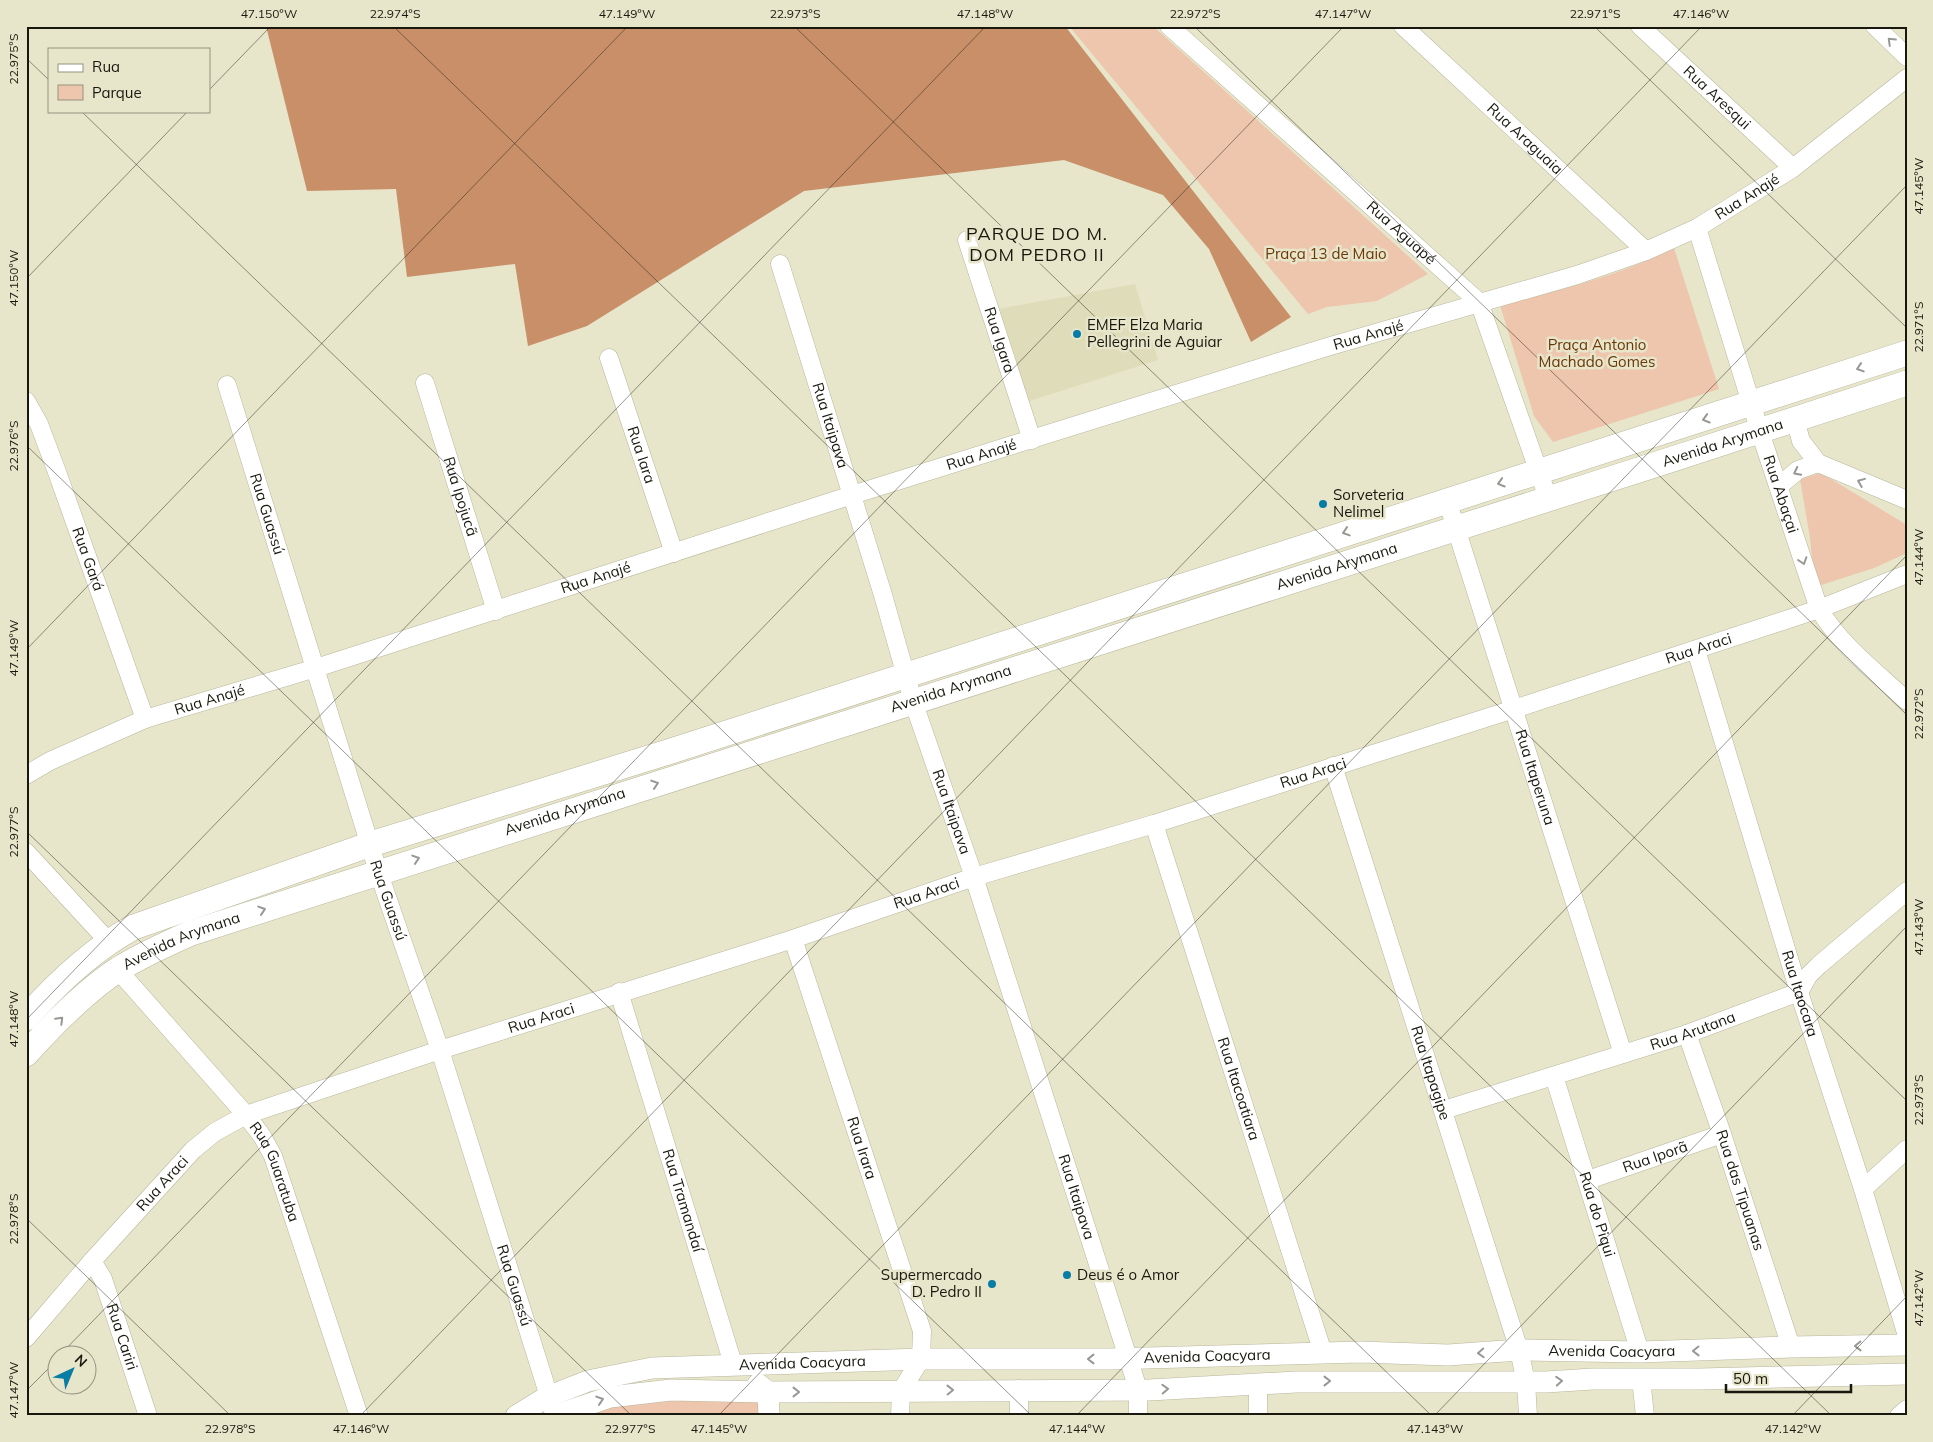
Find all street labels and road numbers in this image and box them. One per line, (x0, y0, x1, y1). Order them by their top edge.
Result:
street label: Rua Aresqui (1680, 61, 1755, 133)
street label: Rua Araguaia (1483, 99, 1567, 178)
street label: Rua Anajé (1711, 169, 1783, 224)
street label: Rua Aguapé (1363, 196, 1440, 268)
street label: Rua Igara (980, 304, 1020, 375)
street label: Rua Anajé (1331, 315, 1406, 354)
street label: Rua Itaipava (808, 380, 853, 470)
street label: Avenida Arymana (1660, 414, 1785, 471)
street label: Rua Iara (623, 423, 660, 486)
street label: Rua Anajé (944, 434, 1019, 474)
street label: Rua Abaçai (1759, 453, 1803, 535)
street label: Rua Ipojucã (440, 454, 482, 539)
street label: Rua Guassú (246, 471, 289, 557)
street label: Rua Gará (68, 524, 109, 593)
street label: Avenida Arymana (1274, 538, 1400, 594)
street label: Rua Anajé (558, 557, 633, 597)
street label: Rua Araci (1663, 628, 1734, 668)
street label: Avenida Arymana (888, 660, 1013, 716)
street label: Rua Anajé (172, 680, 247, 719)
street label: Rua Itaperuna (1512, 727, 1560, 827)
street label: Rua Araci (1278, 753, 1349, 792)
street label: Rua Itaipava (928, 767, 975, 856)
street label: Avenida Arymana (502, 783, 628, 839)
street label: Rua Guassú (366, 858, 411, 943)
street label: Rua Araci (891, 873, 962, 913)
street label: Avenida Arymana (119, 908, 242, 974)
street label: Rua Itaocara (1778, 948, 1823, 1039)
street label: Rua Araci (506, 998, 577, 1037)
street label: Rua Arutana (1648, 1007, 1738, 1054)
street label: Rua Itapagipe (1407, 1023, 1455, 1122)
street label: Rua Itacoatiara (1214, 1035, 1264, 1143)
street label: Rua Irara (843, 1114, 881, 1181)
street label: Rua Guaratuba (246, 1118, 304, 1224)
street label: Rua das Tipuanas (1712, 1127, 1769, 1253)
street label: Rua Iporã (1620, 1136, 1690, 1176)
street label: Rua Tramandaí (659, 1146, 709, 1256)
street label: Rua Araci (132, 1152, 192, 1215)
street label: Rua Itaipava (1054, 1152, 1099, 1242)
street label: Rua do Piqui (1575, 1169, 1620, 1259)
street label: Rua Guassú (493, 1242, 536, 1328)
street label: Rua Cariri (103, 1301, 142, 1372)
street label: Avenida Coacyara (1548, 1340, 1676, 1361)
street label: Avenida Coacyara (1143, 1345, 1271, 1367)
street label: Avenida Coacyara (738, 1351, 866, 1374)

